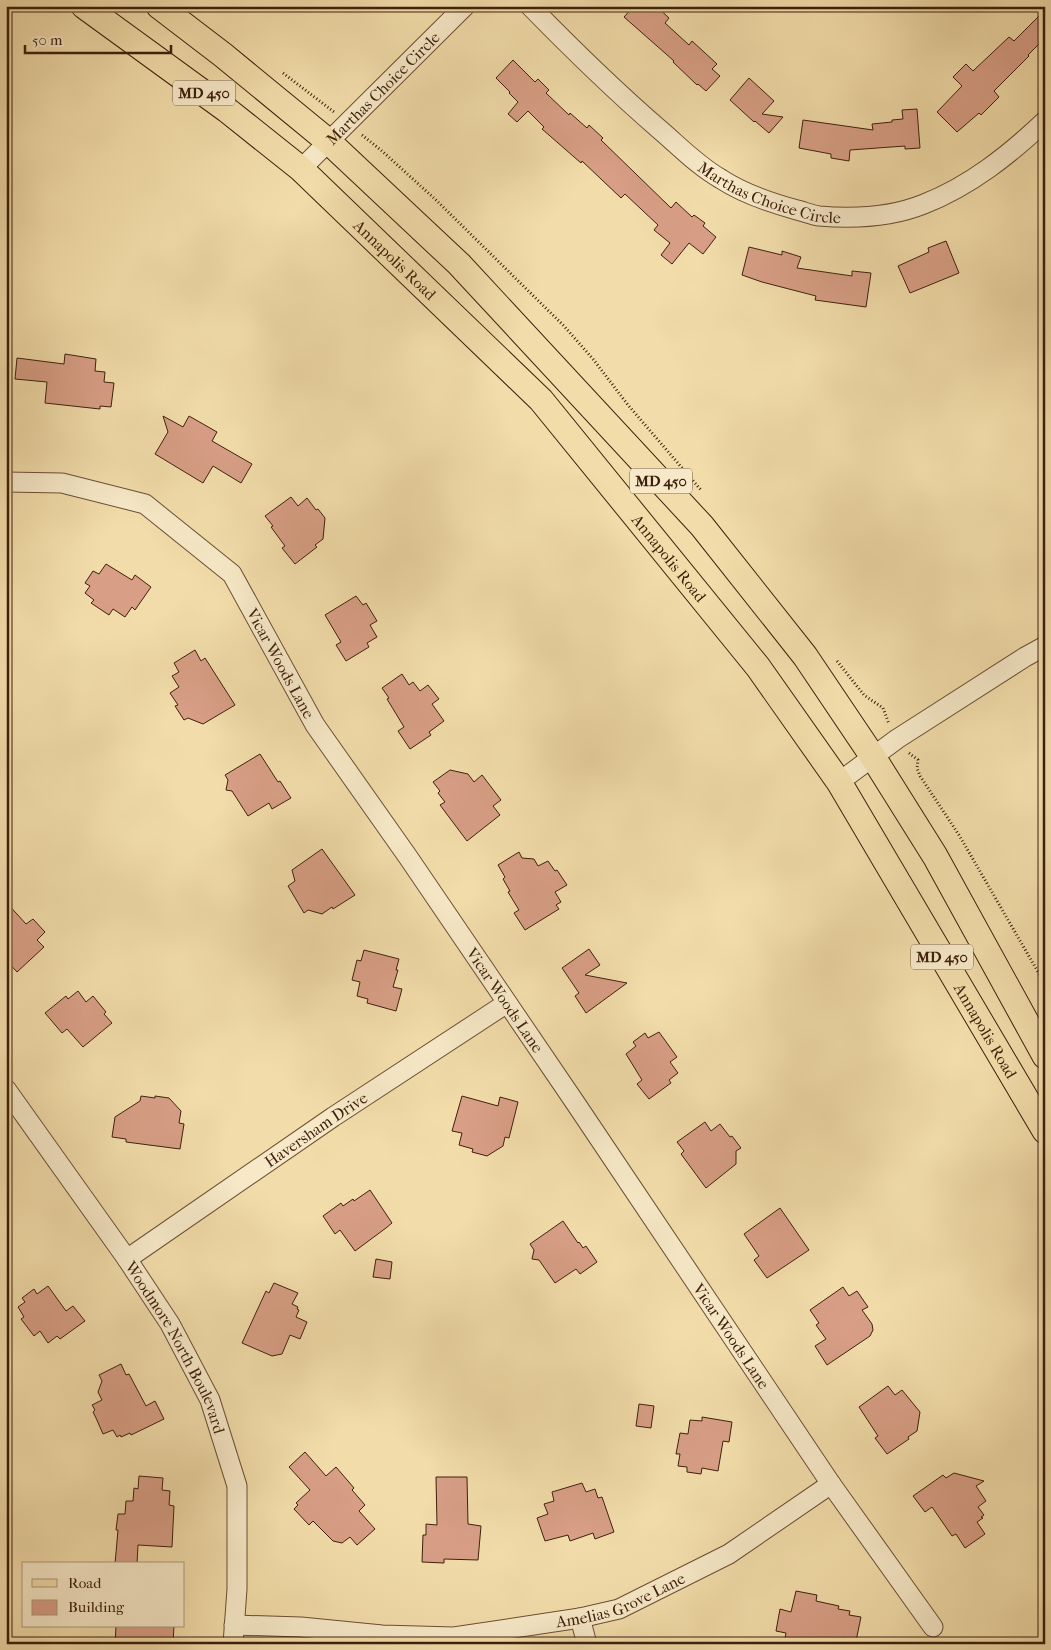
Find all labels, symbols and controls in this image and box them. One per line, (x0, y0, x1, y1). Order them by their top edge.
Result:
scale bar (25, 22, 171, 54)
street label: Marthas Choice Circle (322, 27, 443, 148)
text: 50 m (32, 31, 63, 49)
road number: MD 450 (173, 80, 235, 106)
street label: Marthas Choice Circle (694, 157, 841, 227)
street label: Annapolis Road (349, 215, 440, 304)
road number: MD 450 (630, 468, 692, 494)
street label: Annapolis Road (627, 509, 711, 606)
street label: Vicar Woods Lane (243, 604, 319, 722)
street label: Vicar Woods Lane (462, 943, 548, 1056)
road number: MD 450 (911, 944, 973, 970)
street label: Annapolis Road (950, 979, 1021, 1082)
street label: Haversham Drive (261, 1088, 371, 1171)
street label: Woodmore North Boulevard (121, 1257, 229, 1436)
street label: Vicar Woods Lane (689, 1279, 774, 1392)
legend (22, 1562, 185, 1628)
street label: Amelias Grove Lane (554, 1568, 688, 1631)
text: Road (68, 1574, 102, 1592)
text: Building (68, 1598, 125, 1616)

